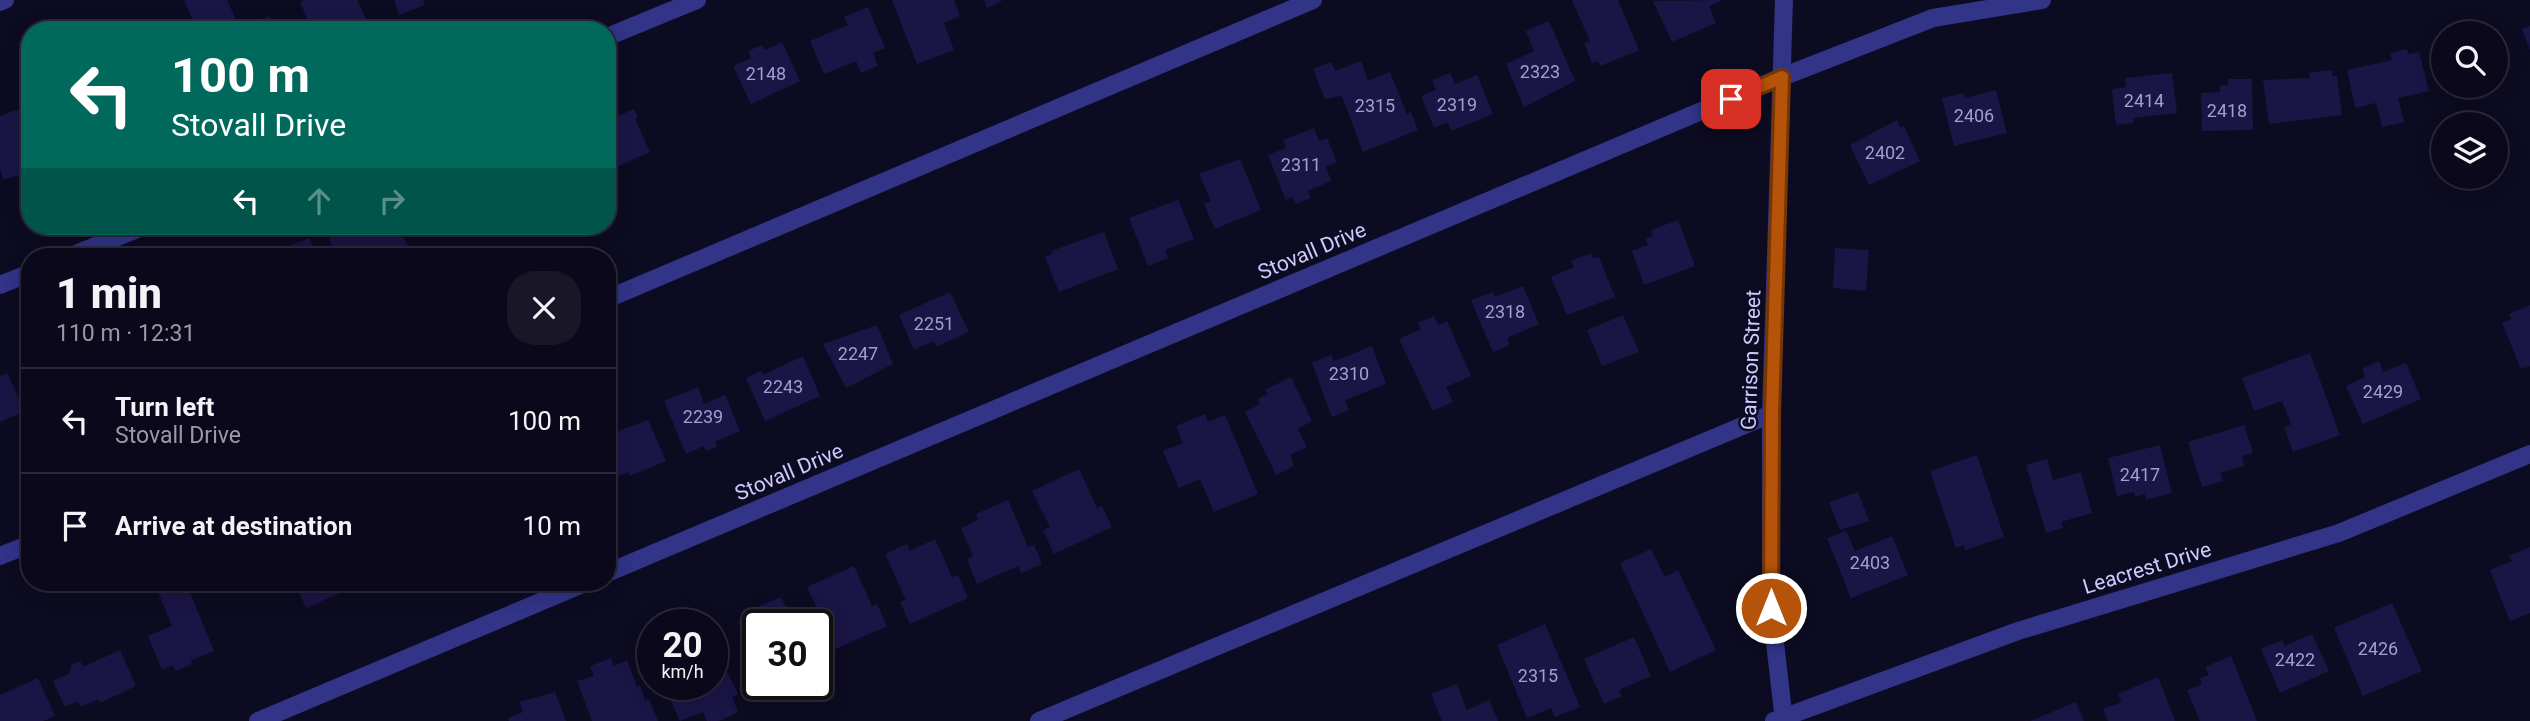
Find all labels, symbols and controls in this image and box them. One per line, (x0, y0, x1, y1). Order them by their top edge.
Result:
map controls (2431, 21, 2508, 189)
button: search (2431, 21, 2508, 98)
text: 100 m (171, 47, 310, 104)
icon: left (56, 49, 147, 140)
house number: 2323 (1520, 61, 1560, 82)
house number: 2148 (746, 63, 786, 84)
pin (1701, 69, 1761, 129)
icon: arrive (1712, 80, 1750, 118)
house number: 2414 (2124, 90, 2164, 111)
house number: 2319 (1437, 94, 1477, 115)
house number: 2315 (1355, 95, 1395, 116)
house number: 2418 (2207, 100, 2247, 121)
house number: 2406 (1954, 105, 1994, 126)
text: Stovall Drive (171, 106, 346, 144)
button: layers (2431, 112, 2508, 189)
house number: 2402 (1865, 142, 1905, 163)
house number: 2311 (1281, 154, 1321, 175)
icon: left (227, 182, 265, 220)
icon: ahead (300, 182, 338, 220)
icon: right (373, 182, 411, 220)
street label: Stovall Drive (1254, 217, 1370, 285)
text: 1 min (56, 269, 162, 318)
button: close (507, 271, 581, 345)
street label: Garrison Street (1737, 289, 1765, 430)
house number: 2318 (1485, 301, 1525, 322)
house number: 2251 (914, 313, 954, 334)
text: 110 m · 12:31 (56, 320, 195, 347)
house number: 2247 (838, 343, 878, 364)
house number: 2310 (1329, 363, 1369, 384)
house number: 2243 (763, 376, 803, 397)
house number: 2429 (2363, 381, 2403, 402)
text: Turn left (115, 392, 214, 422)
icon: left (56, 402, 94, 440)
text: 100 m (508, 406, 581, 436)
house number: 2239 (683, 406, 723, 427)
text: Stovall Drive (115, 422, 241, 449)
street label: Stovall Drive (731, 438, 847, 506)
house number: 2417 (2120, 464, 2160, 485)
icon: arrive (56, 507, 94, 545)
text: Arrive at destination (115, 511, 352, 541)
text: 10 m (523, 511, 581, 541)
street label: Leacrest Drive (2080, 537, 2214, 599)
house number: 2403 (1850, 552, 1890, 573)
position arrow (1734, 571, 1808, 645)
speed limit sign: 30 (742, 609, 833, 700)
text: 20 (662, 625, 703, 666)
house number: 2426 (2358, 638, 2398, 659)
house number: 2422 (2275, 649, 2315, 670)
text: km/h (661, 661, 704, 682)
house number: 2315 (1518, 665, 1558, 686)

